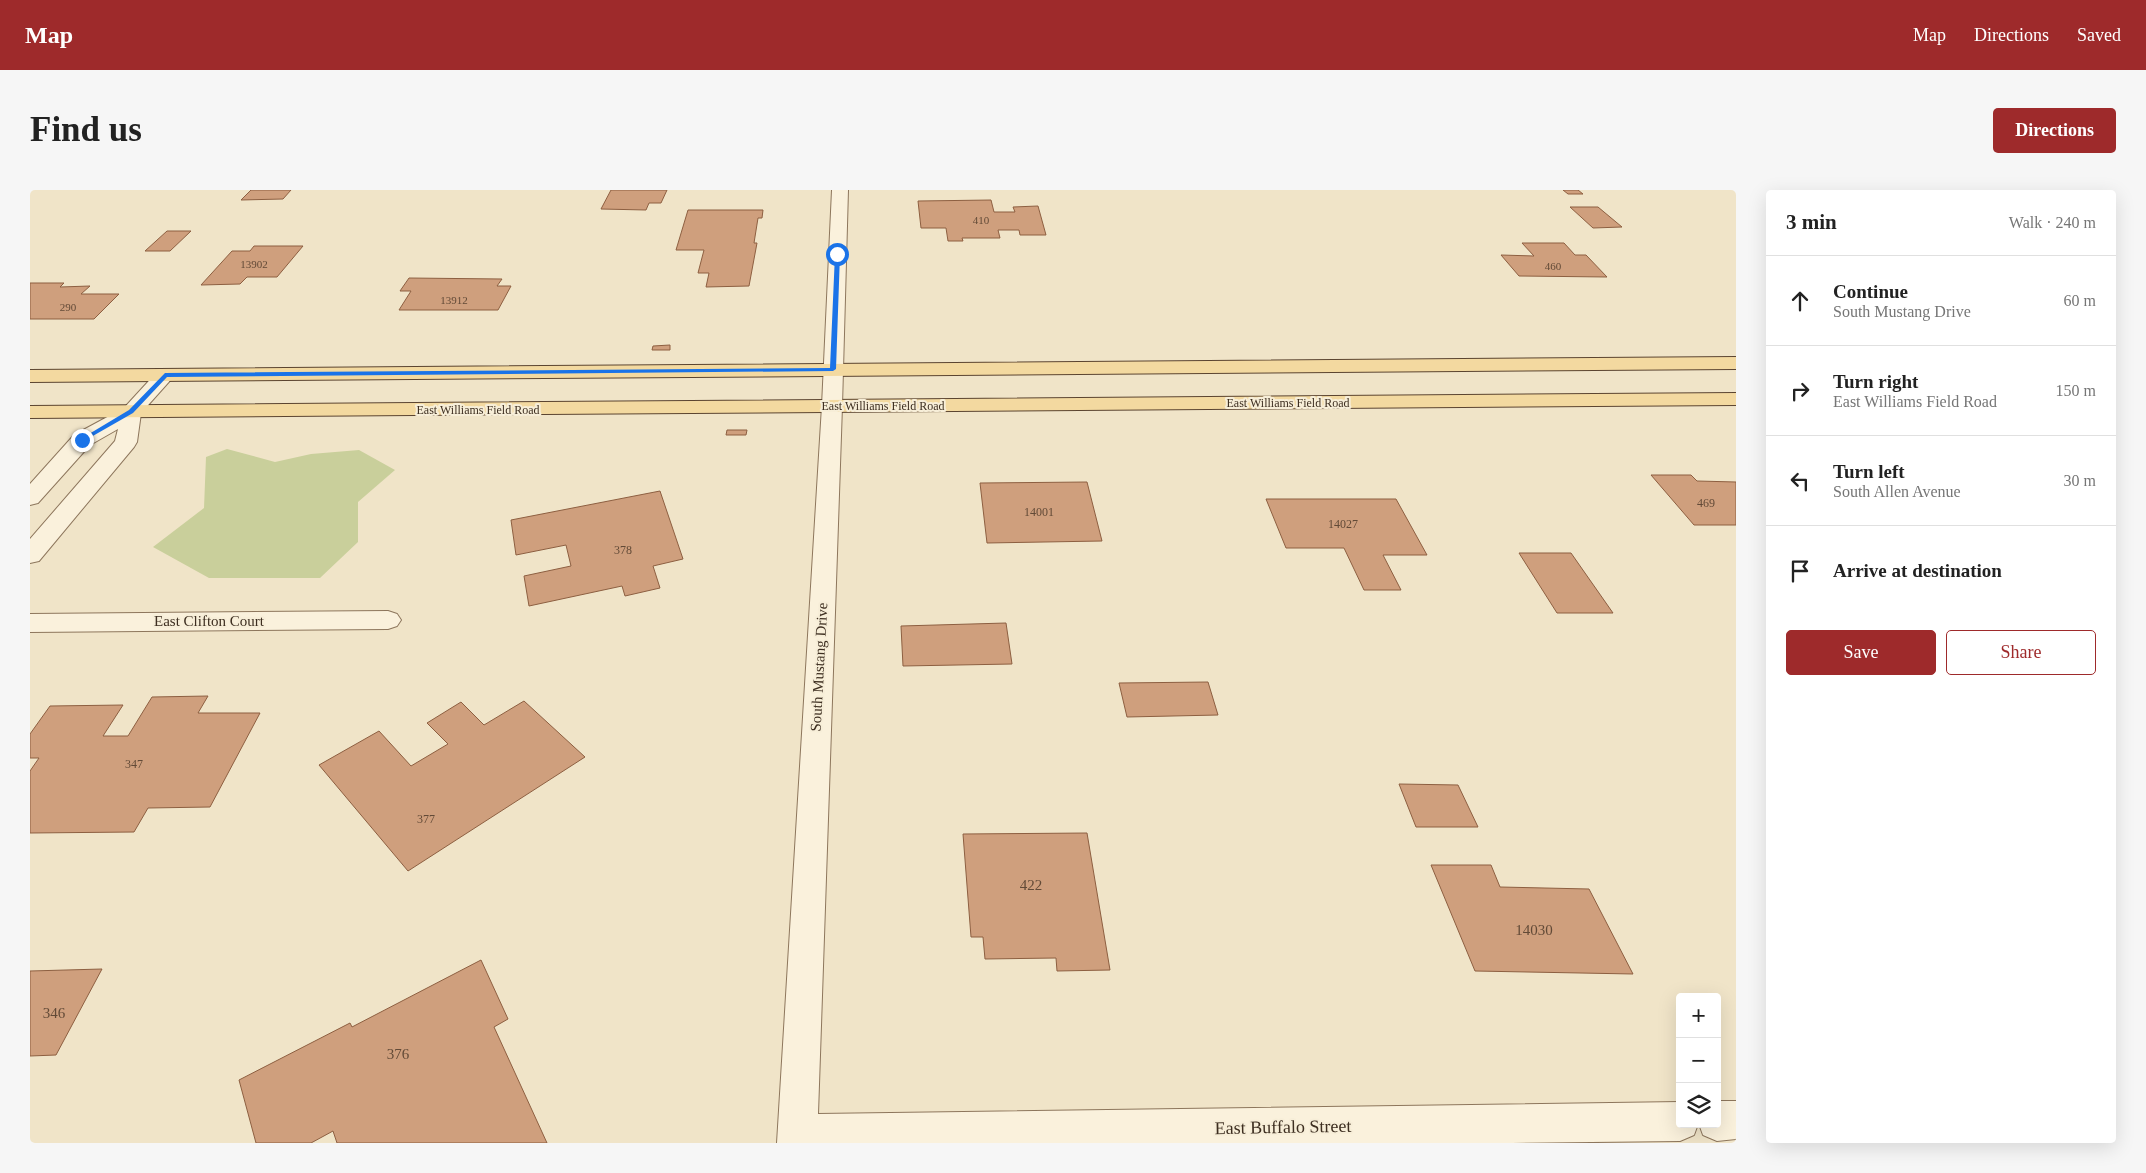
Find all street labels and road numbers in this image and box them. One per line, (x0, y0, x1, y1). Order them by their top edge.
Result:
street label: East Williams Field Road (1227, 396, 1349, 410)
street label: East Williams Field Road (822, 399, 944, 413)
street label: East Williams Field Road (417, 403, 539, 417)
street label: South Mustang Drive (808, 602, 830, 732)
street label: East Clifton Court (154, 613, 265, 629)
street label: East Buffalo Street (1215, 1116, 1351, 1138)

